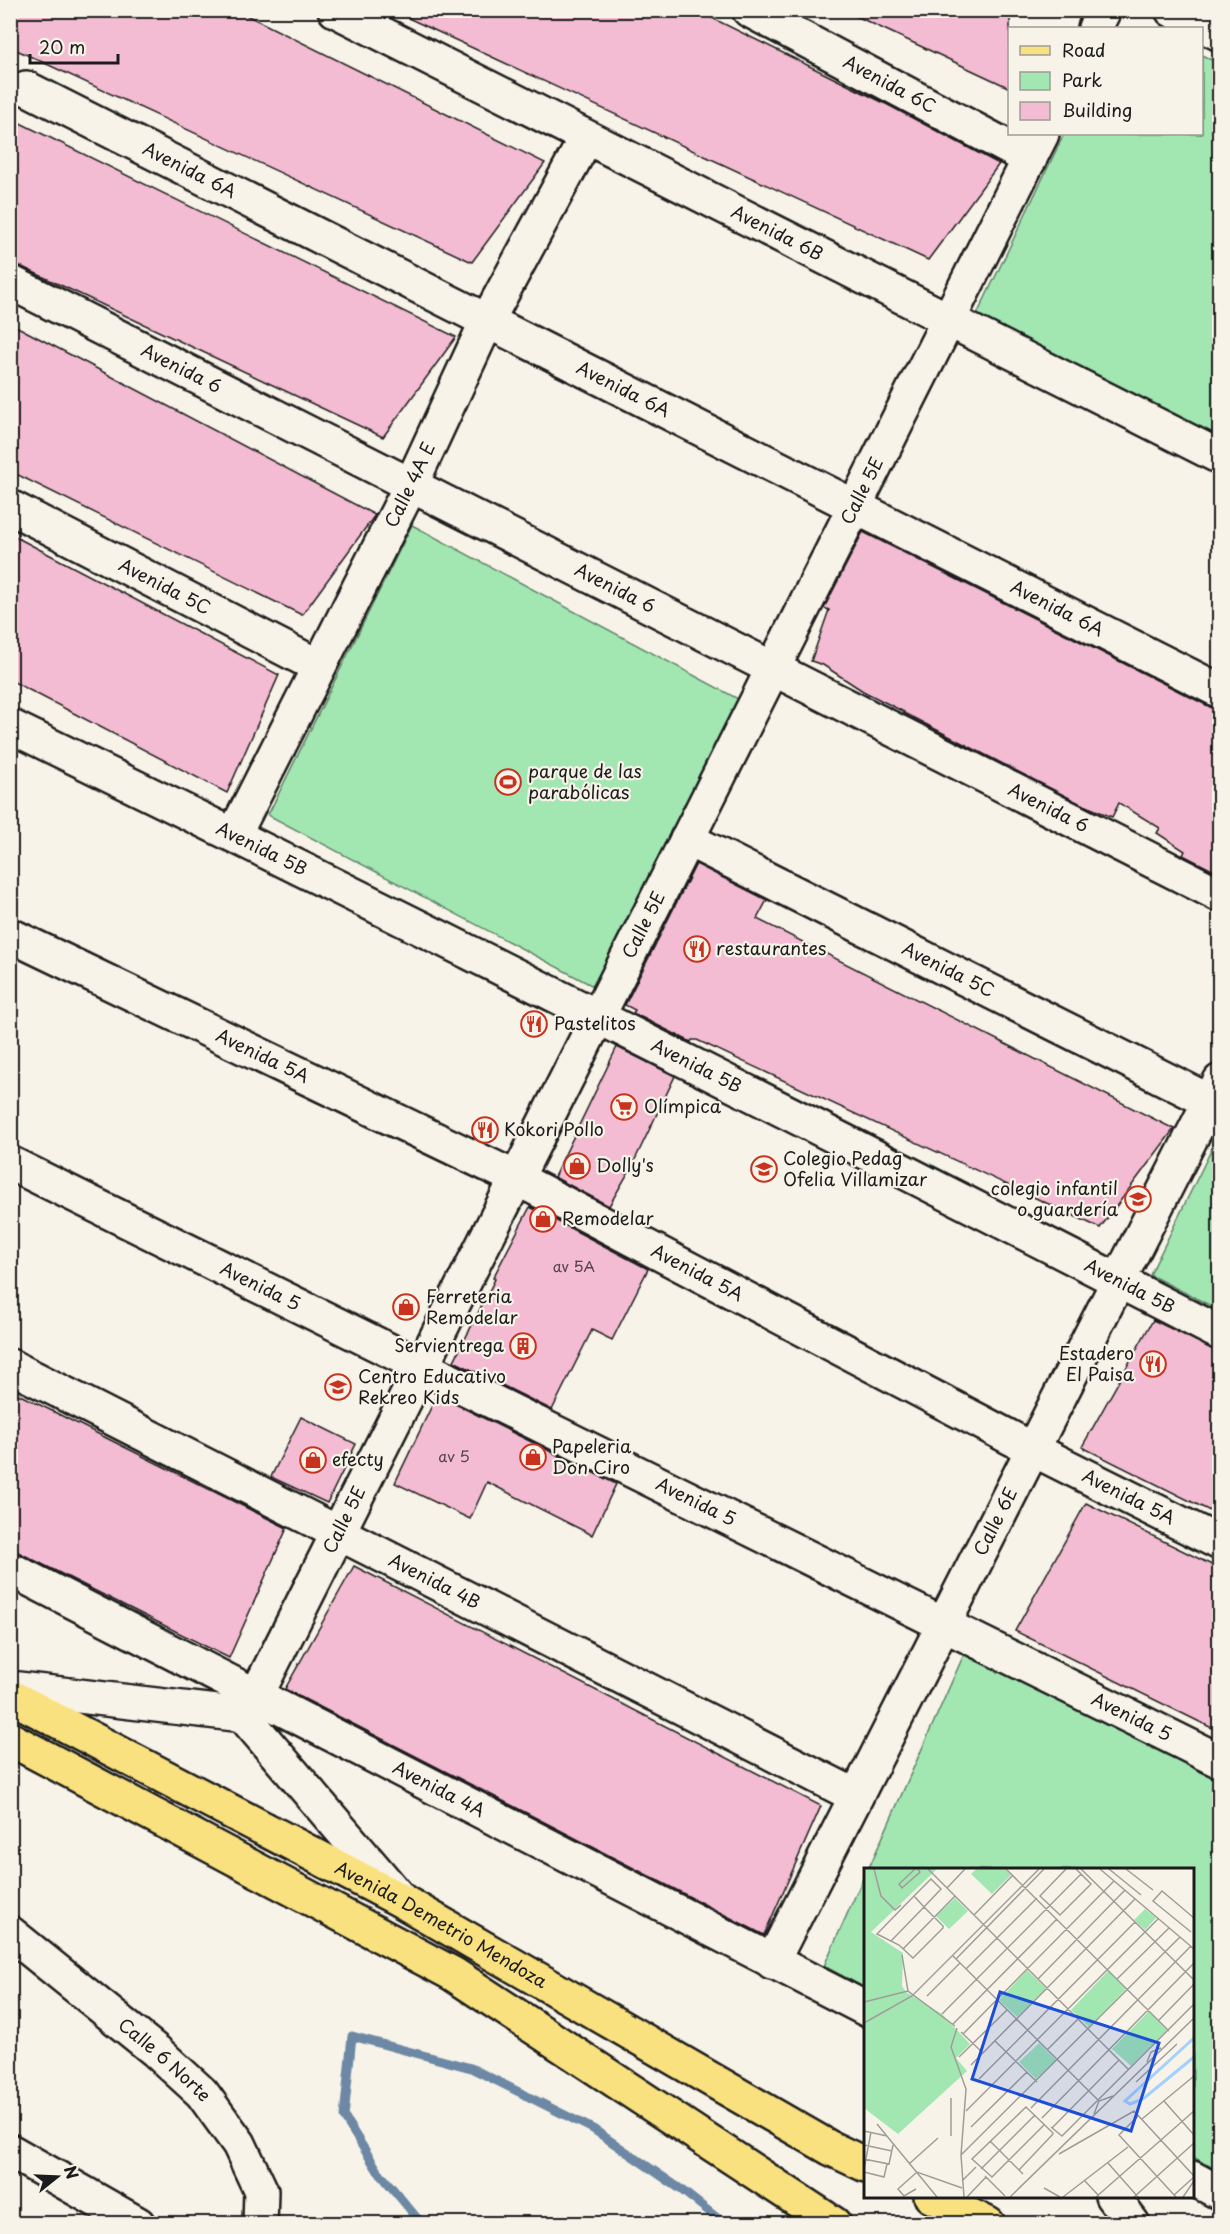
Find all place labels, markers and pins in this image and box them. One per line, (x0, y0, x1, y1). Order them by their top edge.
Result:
place label: parque de las parabólicas (528, 757, 642, 805)
sports icon: parque de las parabólicas (493, 767, 523, 797)
restaurant icon: restaurantes (682, 934, 712, 964)
place label: restaurantes (716, 934, 826, 961)
restaurant icon: Pastelitos (519, 1009, 549, 1039)
place label: Pastelitos (554, 1009, 636, 1036)
supermarket icon: Olímpica (609, 1092, 639, 1122)
place label: Olímpica (644, 1092, 722, 1119)
restaurant icon: Kokori Pollo (470, 1115, 500, 1145)
place label: Kokori Pollo (504, 1115, 604, 1142)
place label: Colegio Pedag Ofelia Villamizar (783, 1144, 928, 1192)
shop icon: Dolly's (562, 1151, 592, 1181)
place label: Dolly's (596, 1151, 654, 1178)
school or university icon: Colegio Pedag Ofelia Villamizar (749, 1154, 779, 1184)
place label: colegio infantil o guardería (991, 1174, 1119, 1222)
school or university icon: colegio infantil o guardería (1123, 1184, 1153, 1214)
shop icon: Remodelar (528, 1204, 558, 1234)
place label: Remodelar (562, 1204, 655, 1231)
place label: Ferreteria Remodelar (426, 1282, 519, 1330)
shop icon: Ferreteria Remodelar (391, 1292, 421, 1322)
place label: Servientrega (394, 1331, 505, 1358)
building icon: Servientrega (508, 1331, 538, 1361)
place label: Estadero El Paisa (1059, 1339, 1135, 1387)
restaurant icon: Estadero El Paisa (1138, 1349, 1168, 1379)
place label: Centro Educativo Rekreo Kids (358, 1362, 506, 1410)
school or university icon: Centro Educativo Rekreo Kids (323, 1372, 353, 1402)
place label: Papeleria Don Ciro (552, 1432, 632, 1480)
shop icon: Papeleria Don Ciro (518, 1442, 548, 1472)
shop icon: efecty (298, 1445, 328, 1475)
place label: efecty (332, 1445, 384, 1472)

